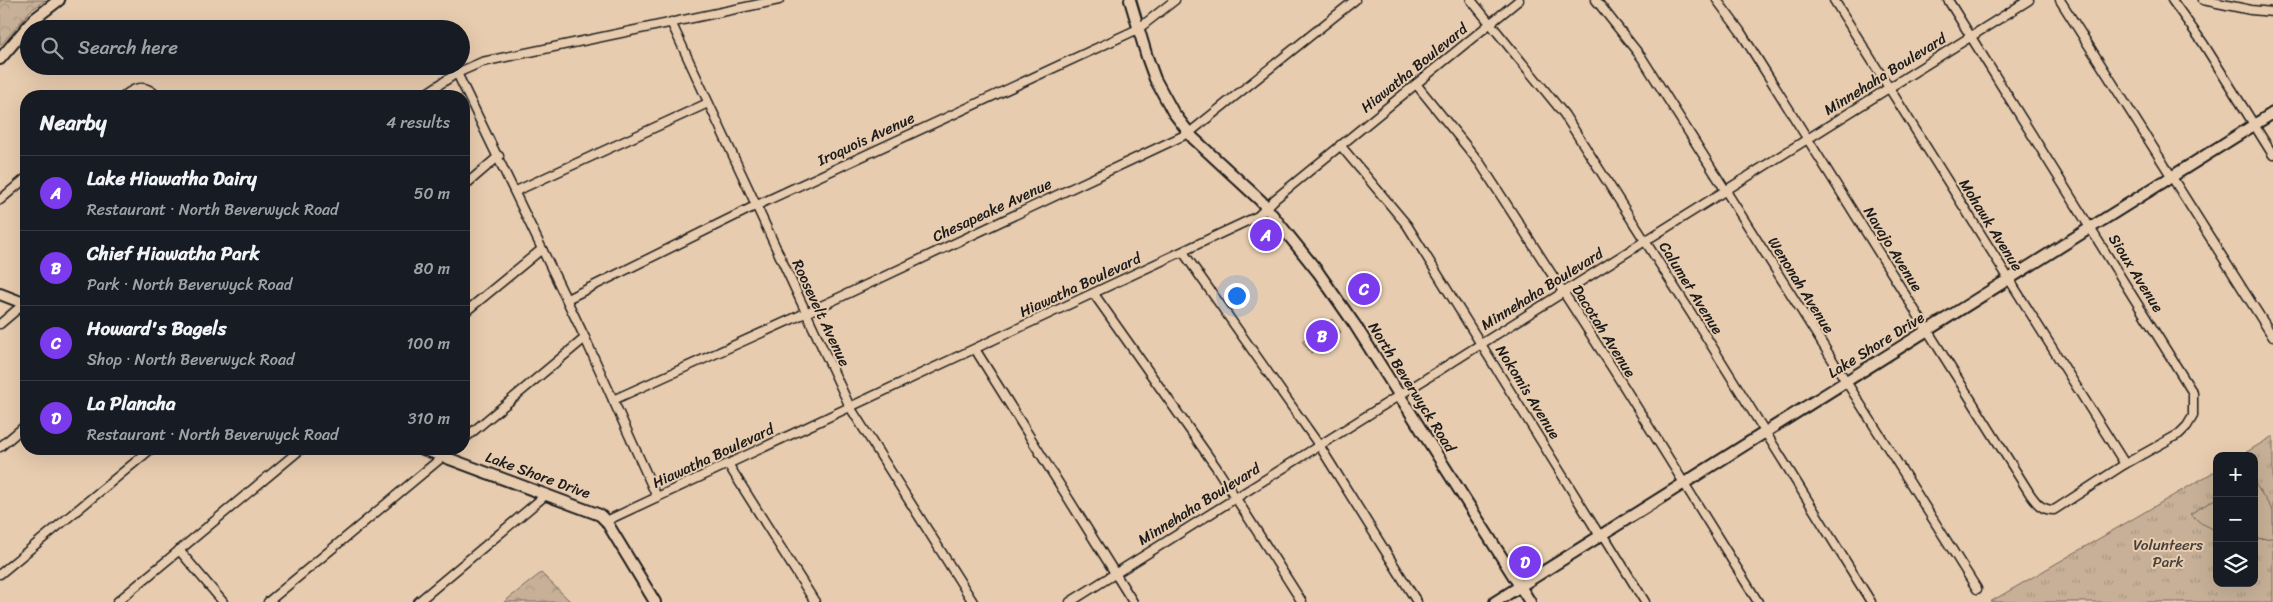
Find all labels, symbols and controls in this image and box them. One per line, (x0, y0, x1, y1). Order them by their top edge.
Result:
street label: Hiawatha Boulevard (1355, 16, 1474, 120)
search box (20, 20, 470, 75)
street label: Minnehaha Boulevard (1818, 25, 1952, 122)
text: Search here (78, 31, 178, 64)
icon: search (38, 34, 66, 62)
text: Nearby (40, 104, 106, 142)
street label: Iroquois Avenue (812, 105, 919, 173)
text: 4 results (386, 108, 450, 137)
text: Lake Hiawatha Dairy (87, 162, 257, 195)
street label: Chesapeake Avenue (928, 171, 1056, 249)
street label: Mohawk Avenue (1952, 173, 2030, 277)
text: A (51, 179, 61, 208)
text: 50 m (414, 179, 450, 208)
text: Restaurant · North Beverwyck Road (87, 195, 339, 224)
street label: Navajo Avenue (1856, 201, 1930, 297)
pin: A (1250, 216, 1282, 254)
street label: Sioux Avenue (2101, 228, 2171, 318)
street label: Wenonah Avenue (1761, 231, 1841, 339)
street label: Calumet Avenue (1652, 236, 1730, 340)
text: Chief Hiawatha Park (87, 237, 260, 270)
street label: Minnehaha Boulevard (1475, 240, 1609, 337)
street label: Hiawatha Boulevard (1015, 245, 1146, 325)
text: B (51, 254, 61, 283)
text: 80 m (414, 254, 450, 283)
street label: Roosevelt Avenue (785, 255, 857, 371)
text: Park · North Beverwyck Road (87, 270, 292, 299)
pin: C (1348, 270, 1380, 308)
street label: Dacotah Avenue (1565, 279, 1643, 383)
your location (1224, 283, 1250, 309)
street label: Lake Shore Drive (1822, 305, 1930, 385)
text: Howard's Bagels (87, 312, 226, 345)
pin: B (1306, 317, 1338, 355)
street label: North Beverwyck Road (1361, 317, 1463, 458)
text: C (51, 329, 61, 358)
text: 100 m (406, 329, 450, 358)
street label: Nokomis Avenue (1489, 340, 1567, 444)
text: Shop · North Beverwyck Road (87, 345, 294, 374)
text: La Plancha (87, 387, 176, 420)
text: D (51, 404, 61, 433)
text: 310 m (408, 404, 450, 433)
street label: Hiawatha Boulevard (648, 416, 779, 496)
text: Restaurant · North Beverwyck Road (87, 420, 339, 449)
street label: Lake Shore Drive (482, 444, 594, 506)
map controls (2213, 452, 2258, 587)
button: + (2213, 452, 2258, 497)
street label: Minnehaha Boulevard (1132, 455, 1266, 552)
button: − (2213, 497, 2258, 542)
park label: Volunteers Park (2133, 532, 2203, 575)
button: layers (2213, 542, 2258, 587)
pin: D (1509, 543, 1541, 581)

